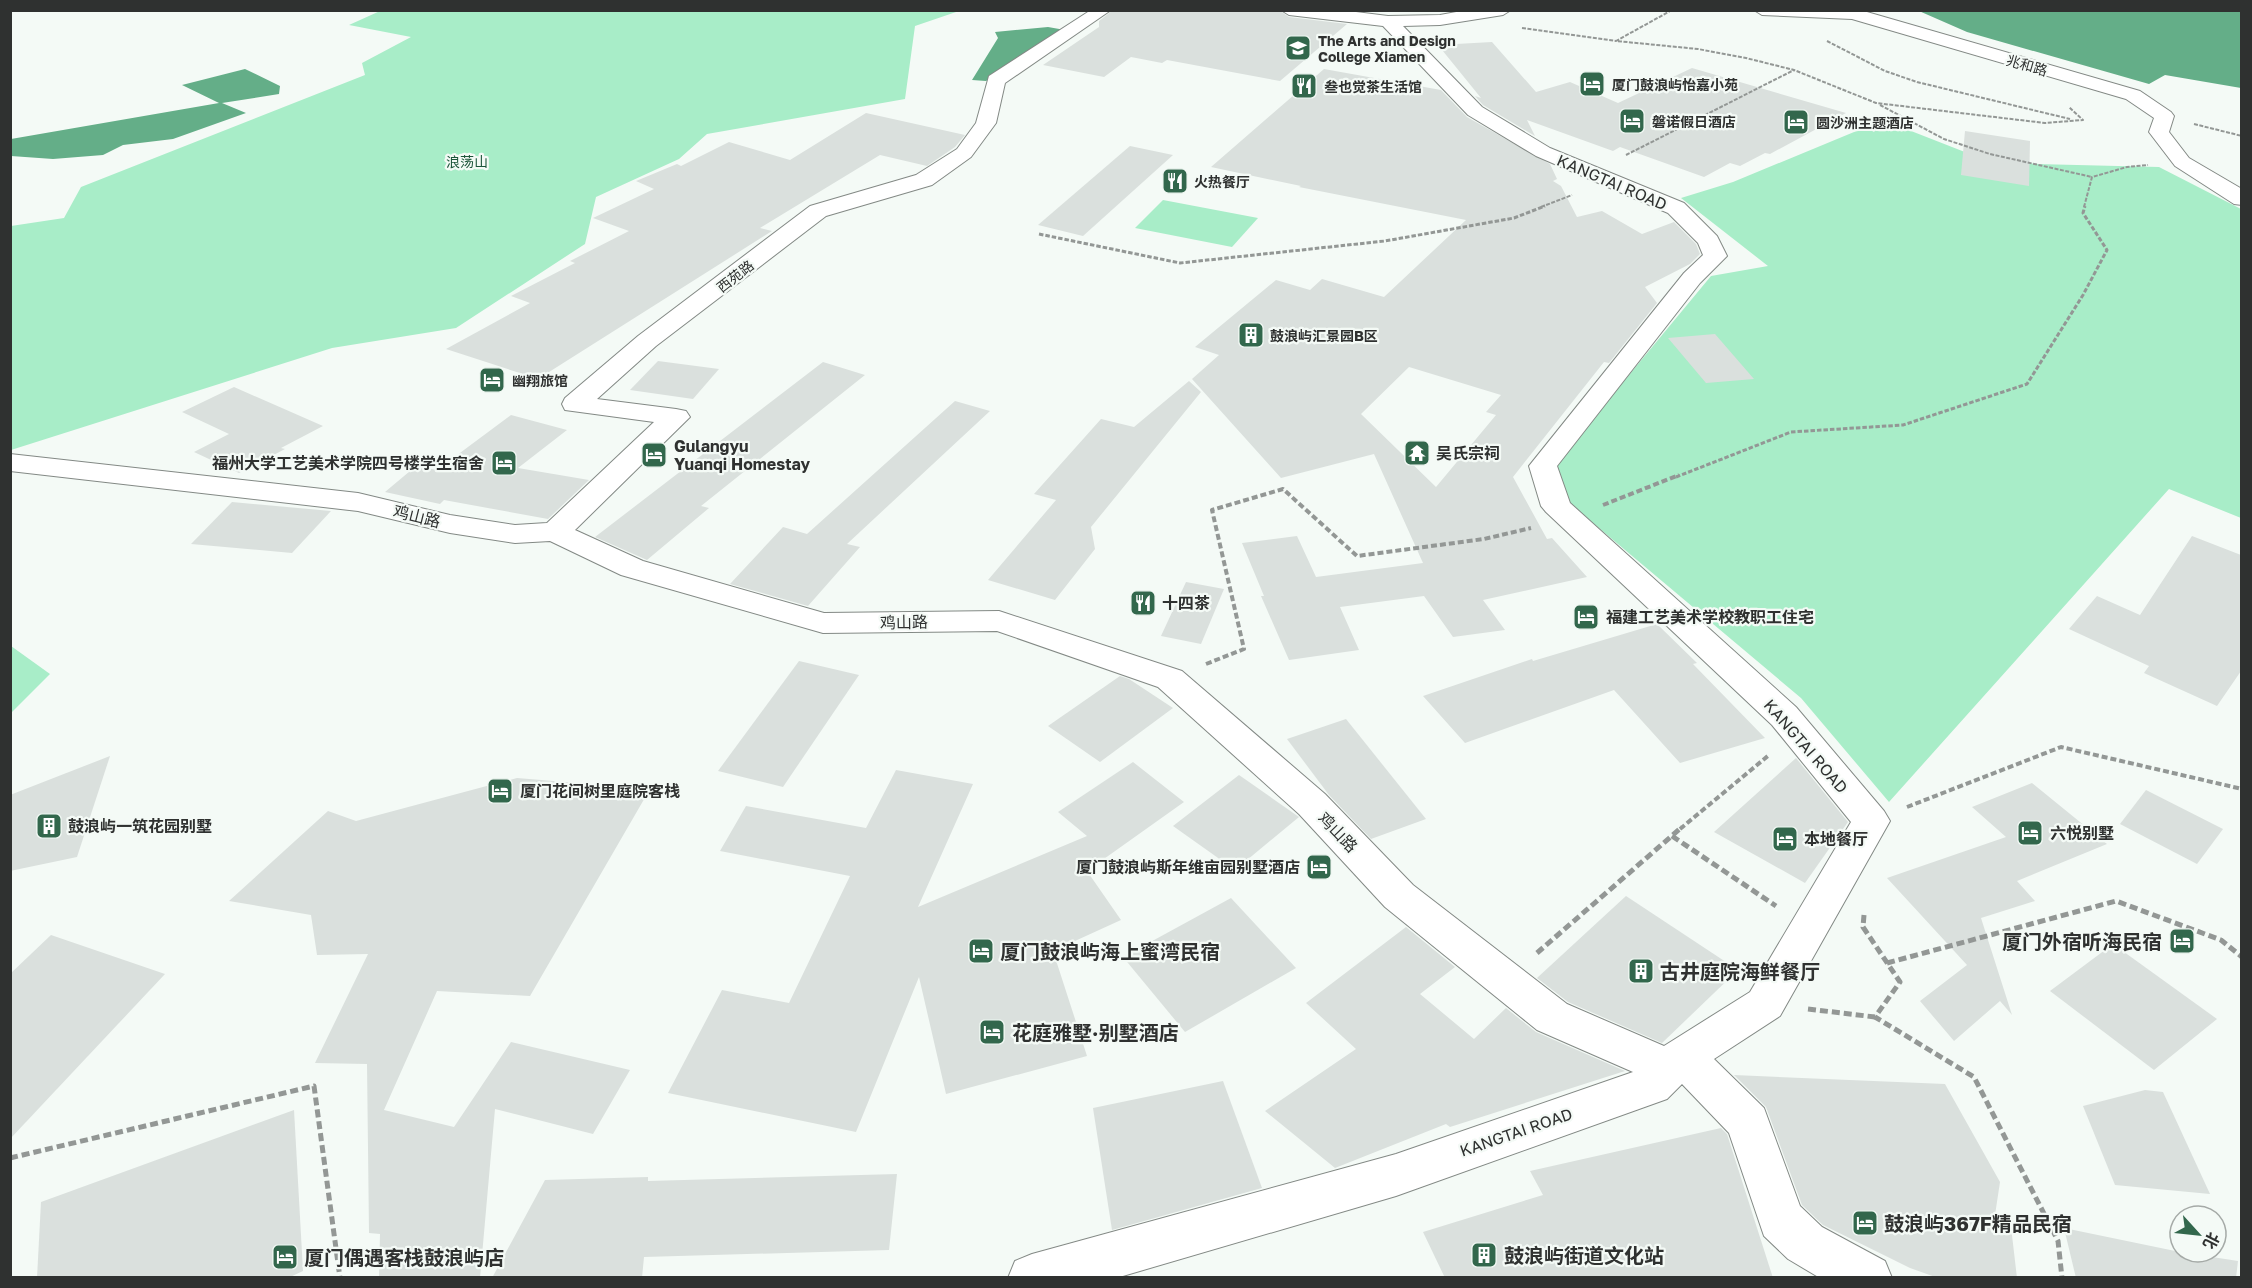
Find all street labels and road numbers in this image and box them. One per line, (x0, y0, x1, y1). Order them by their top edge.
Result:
street label: 兆和路 (2004, 51, 2050, 79)
street label: KANGTAI ROAD (1554, 150, 1670, 214)
street label: 西苑路 (713, 256, 757, 296)
street label: 鸡山路 (391, 500, 443, 532)
street label: 鸡山路 (880, 612, 928, 632)
street label: KANGTAI ROAD (1760, 695, 1852, 797)
street label: 鸡山路 (1314, 808, 1362, 856)
street label: KANGTAI ROAD (1457, 1103, 1575, 1161)

